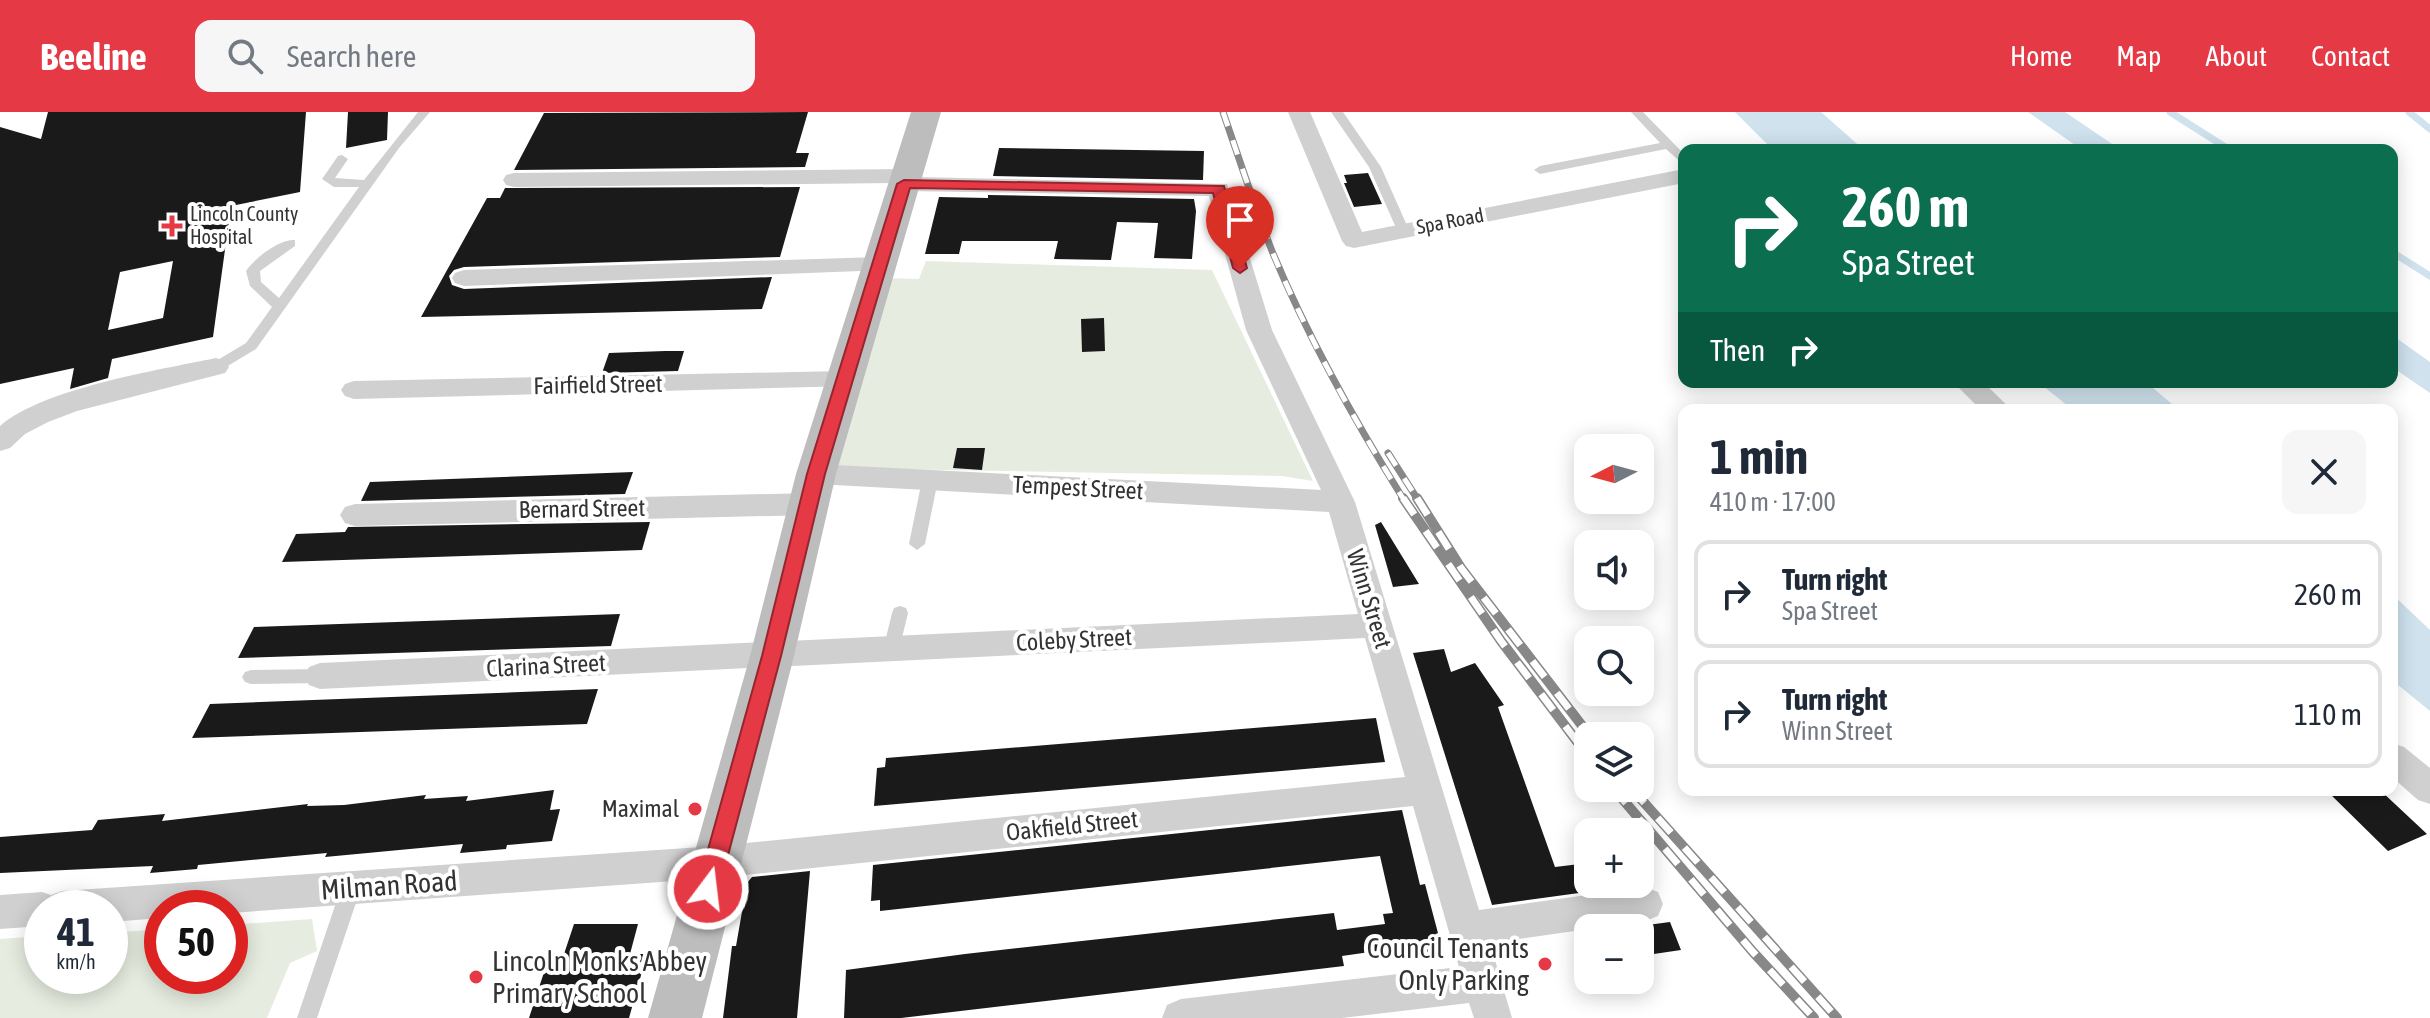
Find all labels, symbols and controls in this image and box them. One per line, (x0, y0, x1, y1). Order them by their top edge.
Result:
search box (195, 20, 755, 92)
icon: search (223, 34, 267, 78)
text: Beeline (40, 35, 147, 78)
text: Search here (287, 39, 416, 73)
text: Home (2010, 40, 2072, 72)
text: Map (2116, 40, 2161, 72)
text: About (2205, 40, 2267, 72)
text: Contact (2311, 40, 2390, 72)
text: 260 m (1842, 175, 1969, 239)
icon: right (1710, 176, 1814, 280)
pin (1206, 186, 1274, 268)
icon: arrive (1218, 198, 1262, 242)
place label: Lincoln County Hospital (190, 202, 298, 248)
street label: Spa Road (1414, 203, 1486, 238)
marker: Lincoln County Hospital (161, 215, 183, 237)
text: Spa Street (1842, 241, 1975, 283)
icon: right (1781, 328, 1825, 372)
text: Then (1710, 333, 1765, 367)
street label: Fairfield Street (533, 370, 663, 399)
text: 1 min (1710, 429, 1808, 484)
button: close (2282, 430, 2366, 514)
north arrow (1574, 434, 1654, 514)
map controls (1574, 434, 1654, 994)
street label: Tempest Street (1012, 471, 1144, 504)
text: 410 m · 17:00 (1710, 487, 1836, 517)
street label: Bernard Street (518, 494, 646, 523)
button: sound (1574, 530, 1654, 610)
street label: Winn Street (1342, 546, 1397, 652)
text: Turn right (1782, 562, 1888, 596)
icon: right (1714, 572, 1758, 616)
text: 260 m (2294, 577, 2362, 611)
text: Spa Street (1782, 596, 1878, 626)
street label: Coleby Street (1015, 623, 1133, 656)
button: search (1574, 626, 1654, 706)
street label: Clarina Street (486, 649, 607, 682)
text: Turn right (1782, 682, 1888, 716)
icon: right (1714, 692, 1758, 736)
text: 110 m (2294, 697, 2362, 731)
text: Winn Street (1782, 716, 1893, 746)
button: layers (1574, 722, 1654, 802)
place label: Maximal (602, 795, 680, 822)
marker: Maximal (686, 800, 704, 818)
street label: Oakfield Street (1005, 805, 1139, 846)
button: + (1574, 818, 1654, 898)
position arrow (666, 847, 750, 931)
street label: Milman Road (320, 864, 458, 906)
speed limit sign: 50 (144, 890, 248, 994)
text: 41 (57, 909, 95, 954)
button: − (1574, 914, 1654, 994)
place label: Council Tenants Only Parking (1367, 932, 1529, 996)
place label: Lincoln Monks Abbey Primary School (492, 945, 707, 1009)
text: km/h (56, 950, 96, 973)
marker: Council Tenants Only Parking (1536, 955, 1554, 973)
marker: Lincoln Monks Abbey Primary School (467, 968, 485, 986)

